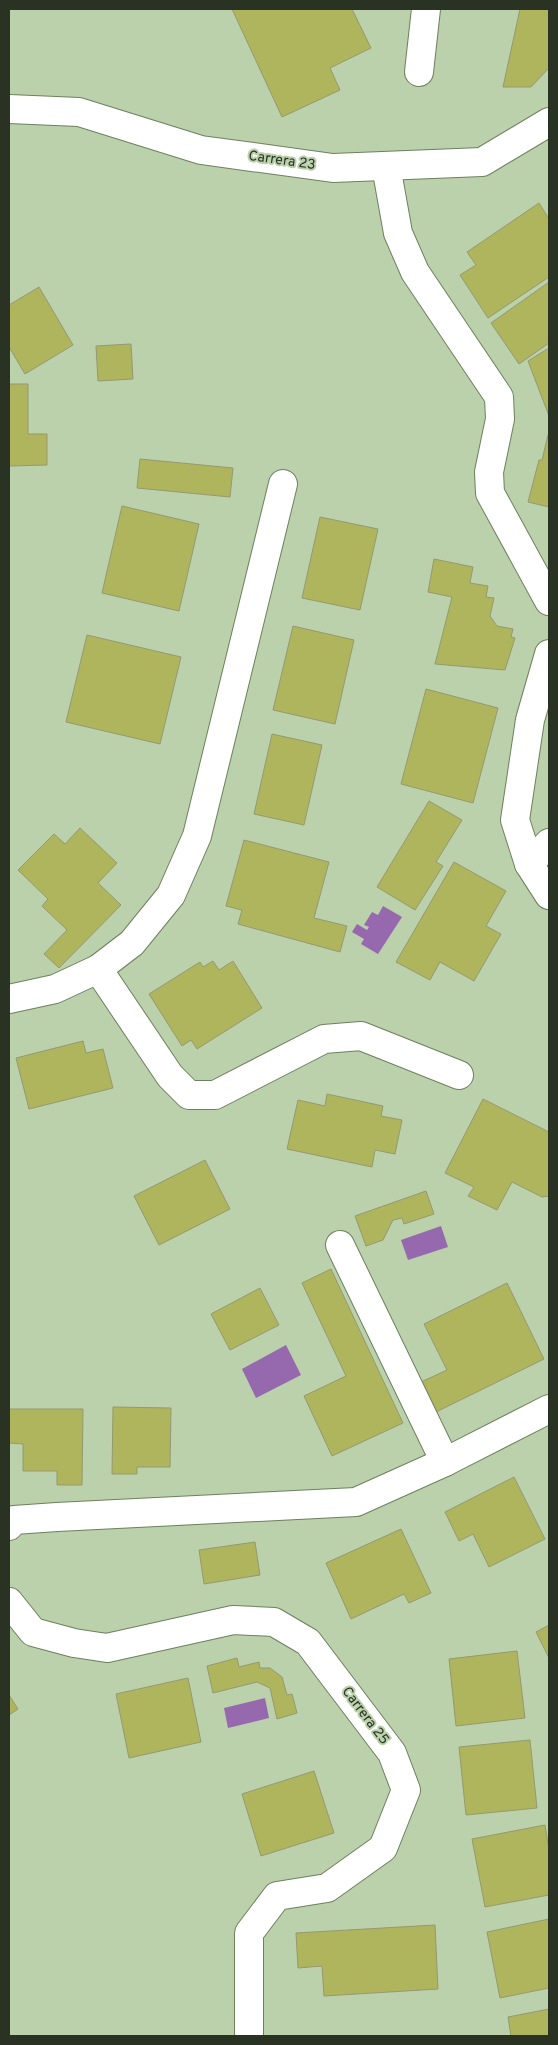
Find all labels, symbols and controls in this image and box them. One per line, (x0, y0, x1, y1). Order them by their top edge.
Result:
street label: Carrera 23 (247, 148, 317, 174)
street label: Carrera 25 (338, 1684, 392, 1748)

